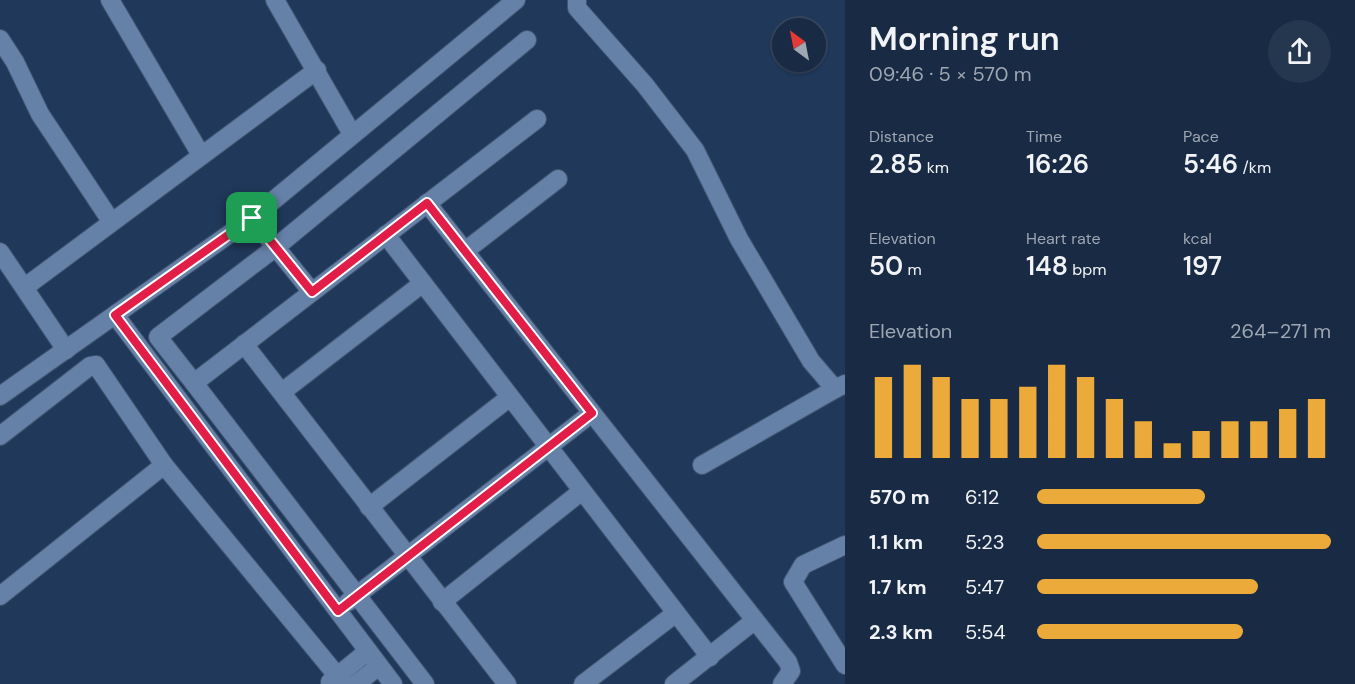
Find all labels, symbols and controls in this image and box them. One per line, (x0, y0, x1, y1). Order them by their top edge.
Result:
text: Morning run (869, 17, 1060, 60)
north arrow (772, 18, 826, 72)
map controls (772, 18, 826, 72)
button: share (1268, 20, 1331, 83)
text: 09:46 · 5 × 570 m (869, 61, 1032, 87)
text: Distance (869, 126, 934, 147)
text: Time (1026, 126, 1062, 147)
text: Pace (1183, 126, 1219, 147)
text: 2.85 (869, 147, 922, 181)
text: 16:26 (1026, 147, 1089, 181)
text: 5:46 (1183, 147, 1238, 181)
text: km (922, 157, 949, 178)
text: /km (1238, 157, 1271, 178)
pin (226, 192, 277, 243)
icon: arrive (235, 201, 268, 234)
text: Elevation (869, 228, 936, 249)
text: Heart rate (1026, 228, 1101, 249)
text: kcal (1183, 228, 1212, 249)
text: 50 (869, 249, 903, 283)
text: 148 (1026, 249, 1068, 283)
text: 197 (1183, 249, 1222, 283)
text: m (903, 259, 922, 280)
text: bpm (1068, 259, 1106, 280)
text: Elevation (869, 318, 952, 344)
text: 264–271 m (1230, 318, 1331, 344)
text: 570 m (869, 484, 930, 510)
text: 6:12 (965, 484, 999, 510)
text: 1.1 km (869, 529, 923, 555)
text: 5:23 (965, 529, 1005, 555)
text: 1.7 km (869, 574, 927, 600)
text: 5:47 (965, 574, 1004, 600)
text: 2.3 km (869, 619, 933, 645)
text: 5:54 (965, 619, 1006, 645)

